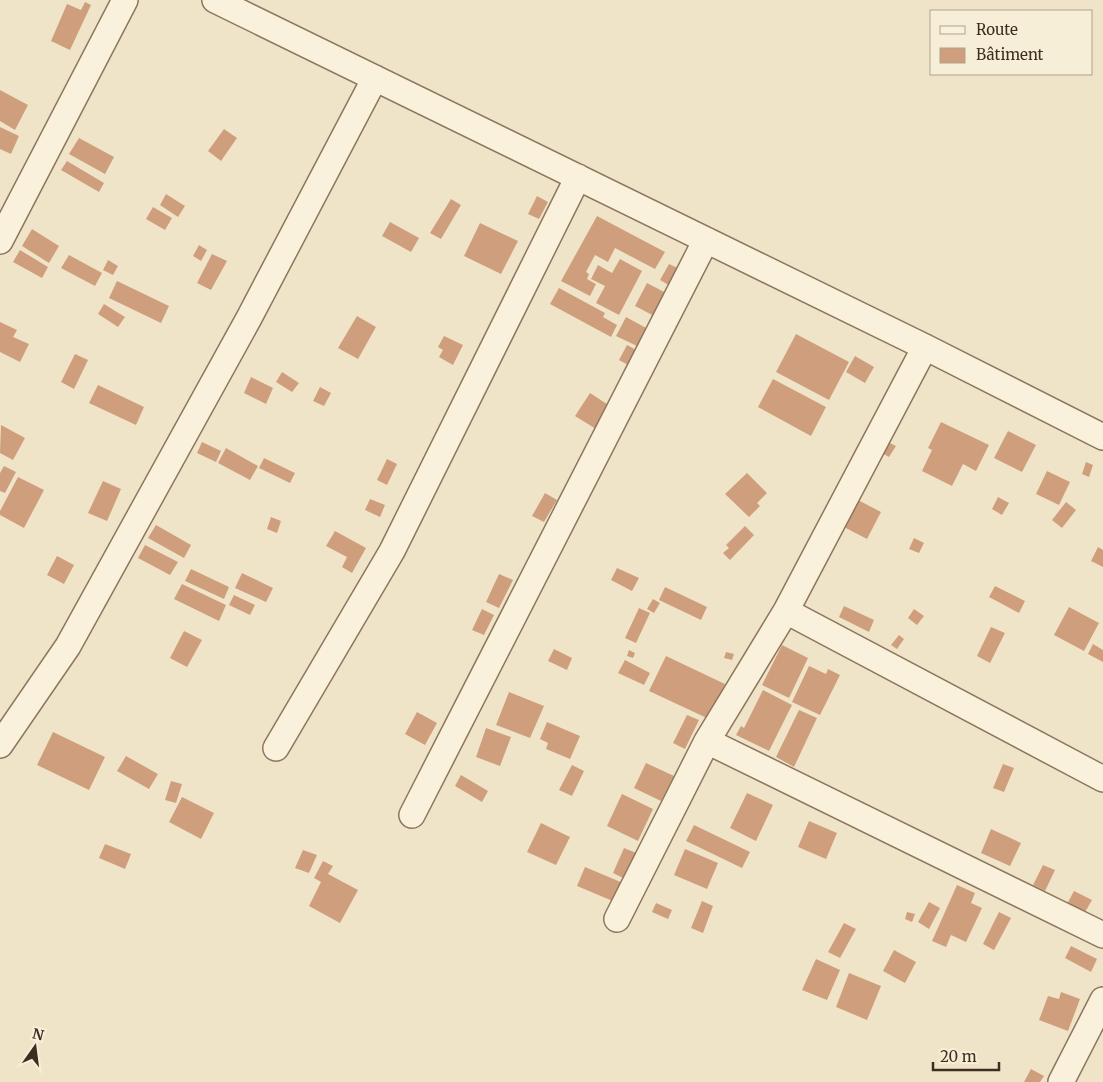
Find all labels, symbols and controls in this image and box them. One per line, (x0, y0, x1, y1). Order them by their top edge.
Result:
legend (930, 10, 1093, 75)
text: Route (976, 20, 1018, 39)
text: Bâtiment (976, 45, 1044, 64)
north arrow (10, 1022, 60, 1072)
text: N (31, 1024, 46, 1044)
scale bar (933, 1040, 999, 1072)
text: 20 m (940, 1047, 977, 1066)

